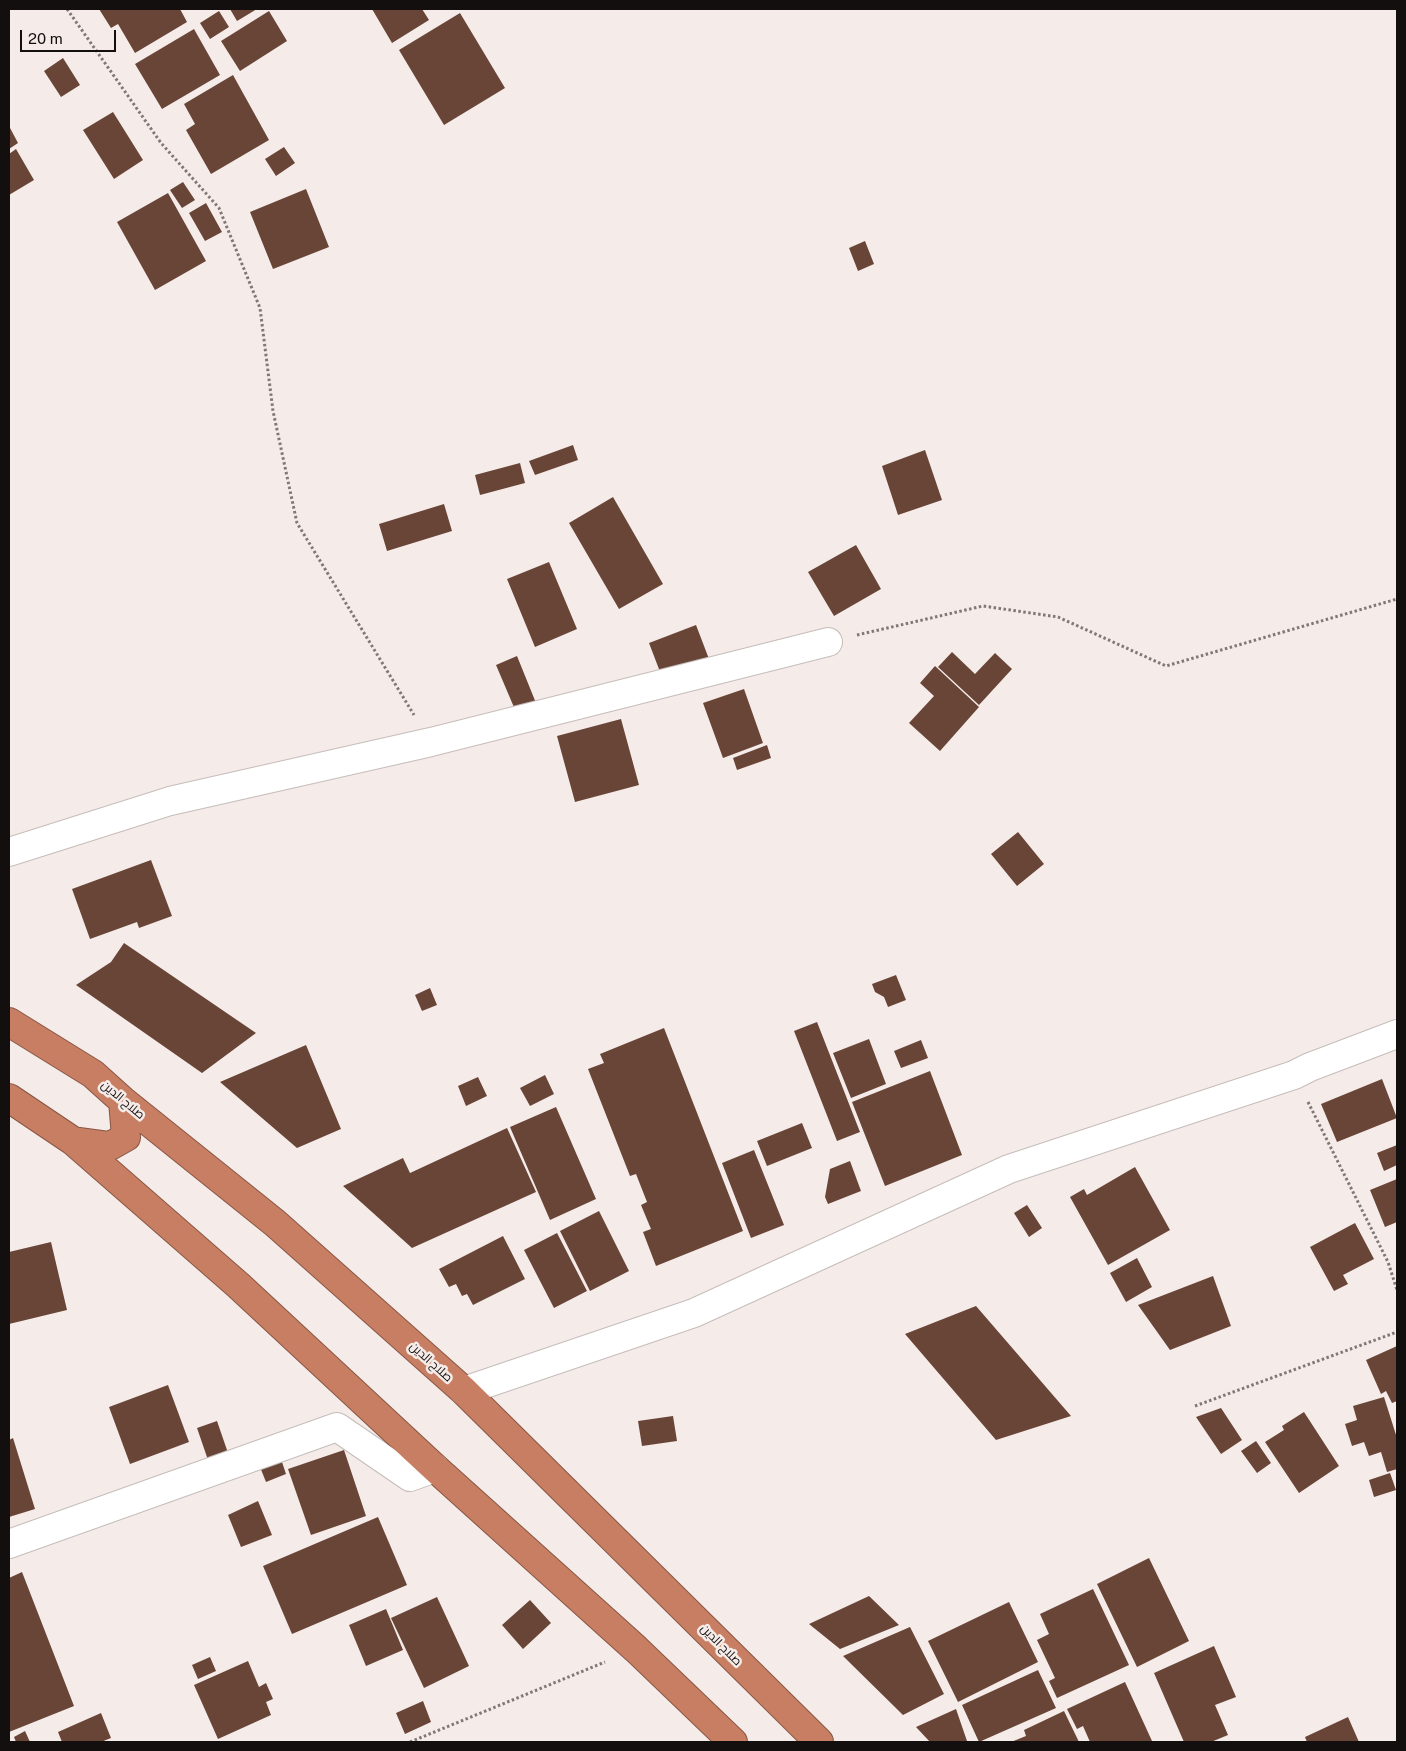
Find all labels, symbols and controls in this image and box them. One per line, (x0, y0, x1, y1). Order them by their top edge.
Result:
scale bar (22, 20, 119, 52)
text: 20 m (28, 30, 63, 47)
street label: صلاح الدين (98, 1078, 148, 1122)
street label: صلاح الدين (407, 1339, 455, 1385)
street label: صلاح الدين (697, 1621, 745, 1669)

